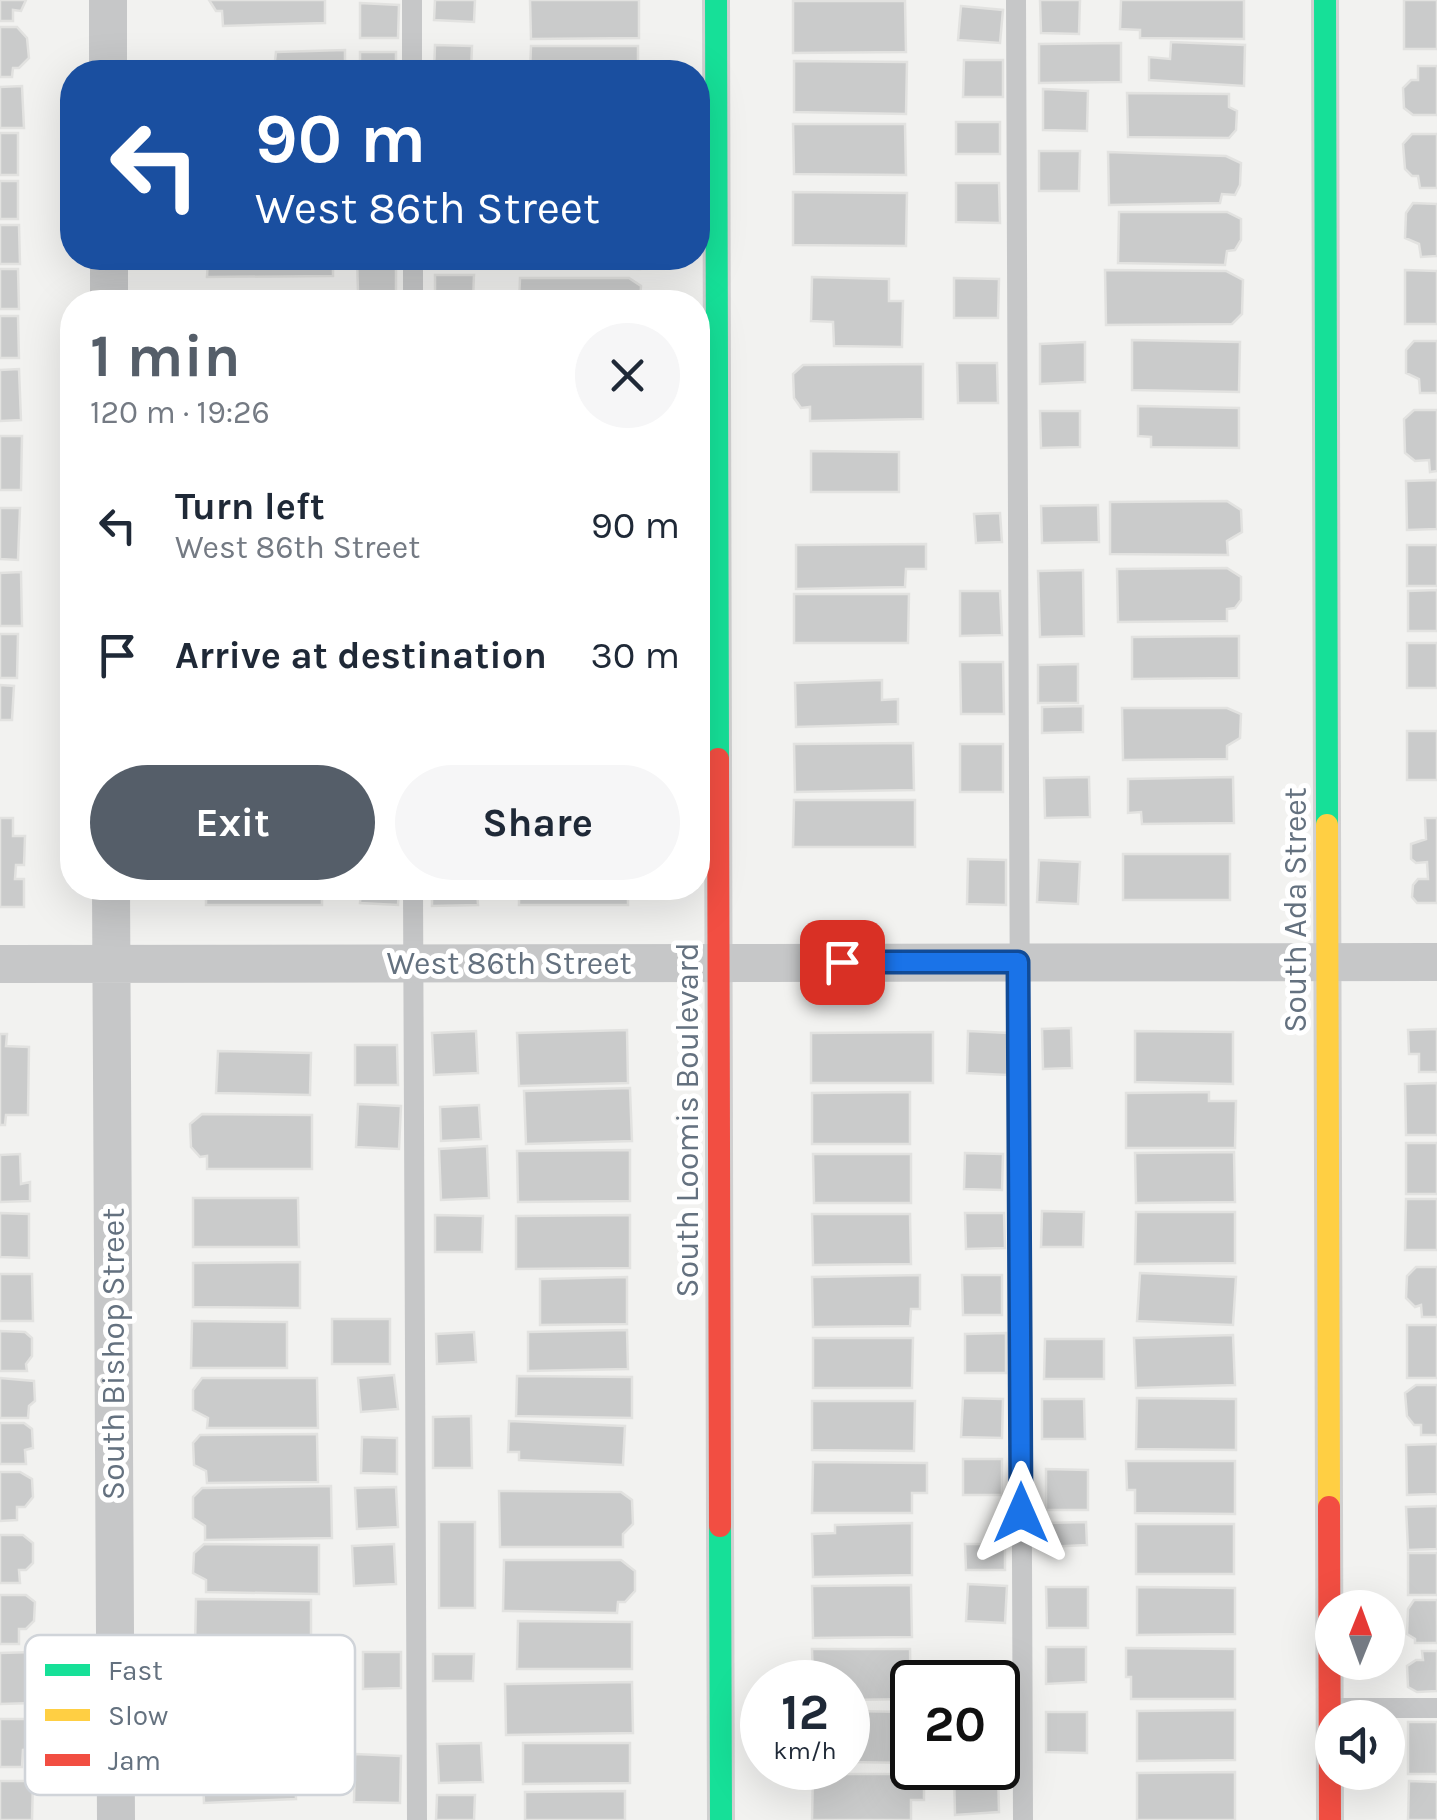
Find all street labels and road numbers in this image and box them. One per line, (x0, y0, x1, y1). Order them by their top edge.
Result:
street label: South Ada Street (1277, 787, 1314, 1033)
street label: South Loomis Boulevard (669, 942, 706, 1298)
street label: West 86th Street (386, 945, 632, 982)
street label: South Bishop Street (95, 1208, 132, 1500)

